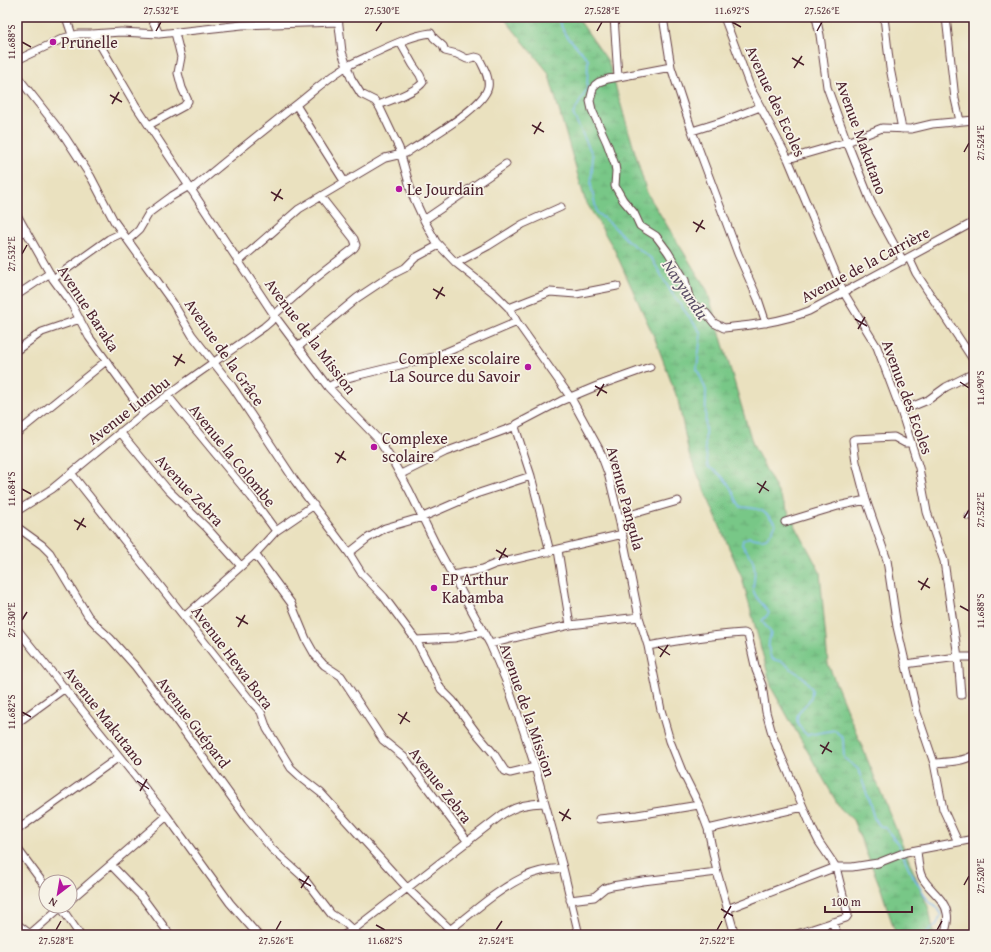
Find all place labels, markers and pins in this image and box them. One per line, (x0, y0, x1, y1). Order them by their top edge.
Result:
place label: Prunelle (61, 30, 118, 54)
marker: Prunelle (48, 37, 58, 47)
place label: Le Jourdain (407, 177, 484, 201)
marker: Le Jourdain (394, 184, 404, 194)
place label: Complexe scolaire La Source du Savoir (389, 346, 520, 388)
marker: Complexe scolaire La Source du Savoir (523, 362, 533, 372)
place label: Complexe scolaire (382, 426, 448, 468)
marker: Complexe scolaire (369, 442, 379, 452)
place label: EP Arthur Kabamba (442, 567, 509, 609)
marker: EP Arthur Kabamba (429, 583, 439, 593)

